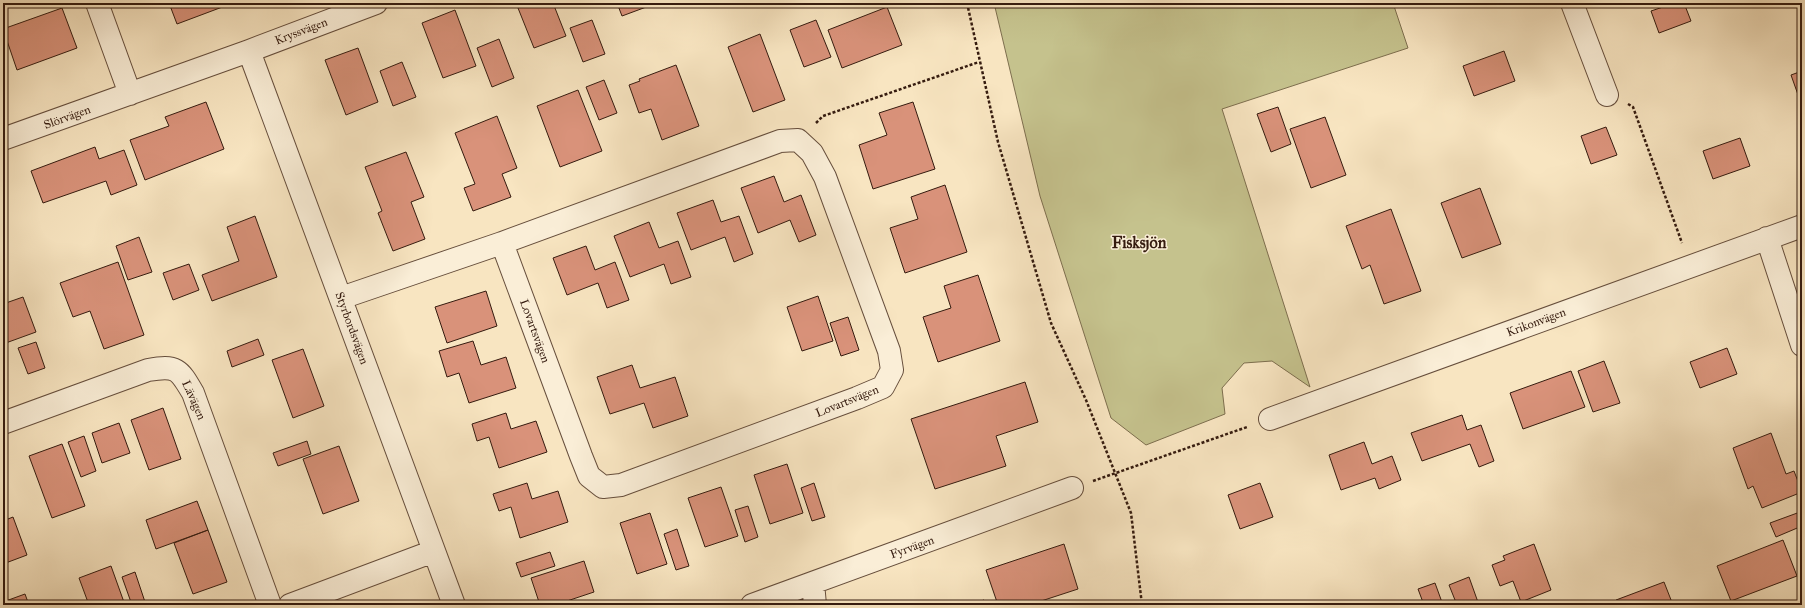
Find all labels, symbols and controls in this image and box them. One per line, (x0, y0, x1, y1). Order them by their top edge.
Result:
street label: Kryssvägen (273, 14, 330, 48)
street label: Slörvägen (42, 102, 93, 133)
district label: Fisksjön (1112, 233, 1167, 253)
street label: Styrbordsvägen (331, 290, 372, 367)
street label: Lovartsvägen (516, 297, 553, 366)
street label: Krikonvägen (1504, 305, 1568, 340)
street label: Lävägen (178, 378, 209, 423)
street label: Lovartsvägen (813, 382, 881, 421)
street label: Fyrvägen (888, 532, 937, 562)

